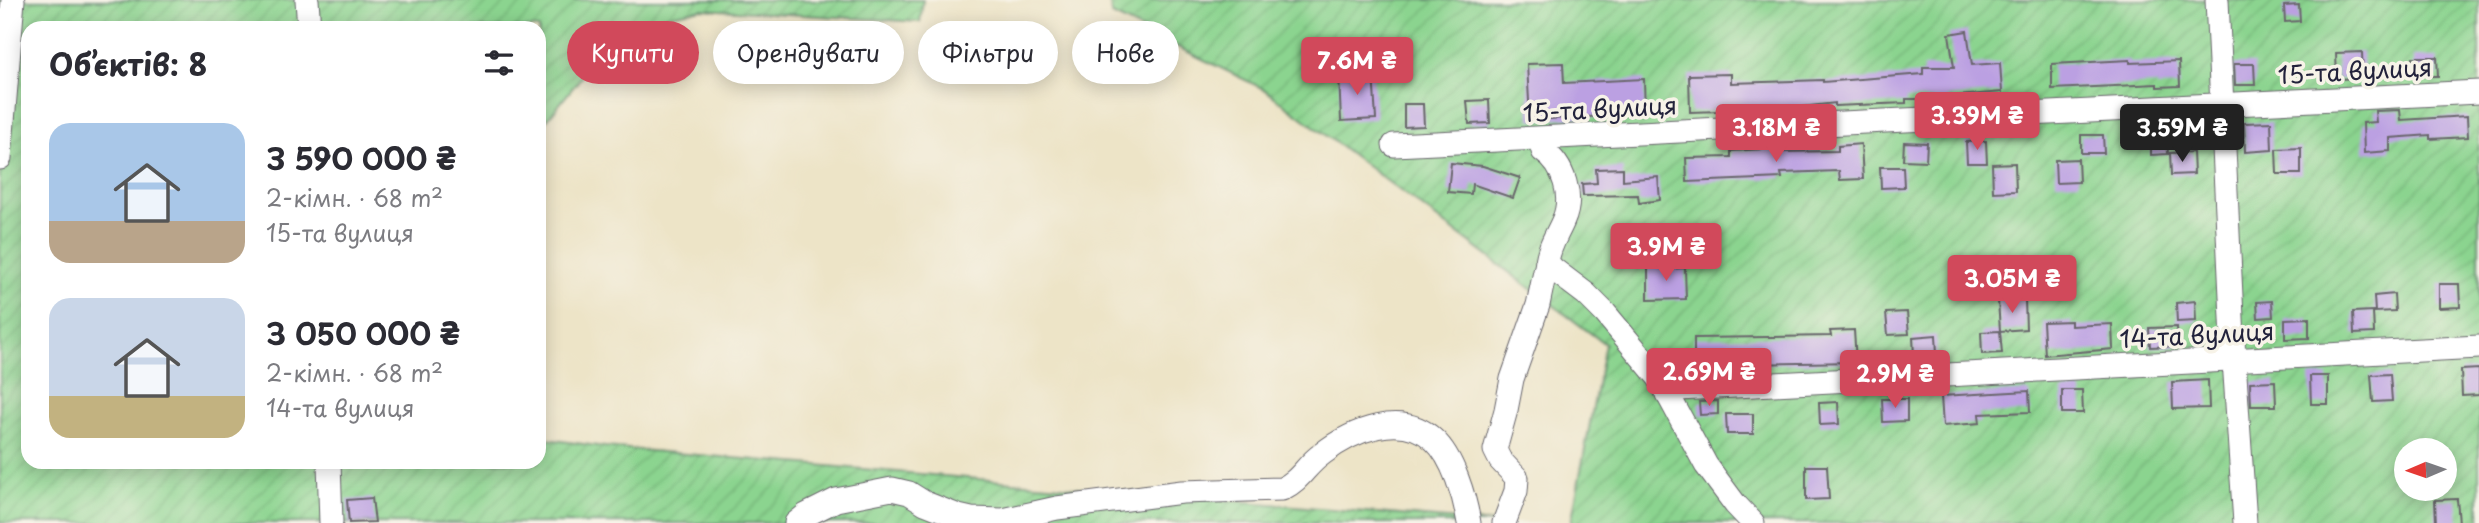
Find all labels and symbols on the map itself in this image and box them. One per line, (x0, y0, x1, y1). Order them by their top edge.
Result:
pin: 7.6M ₴ (1300, 38, 1414, 97)
street label: 15-та вулиця (2277, 48, 2433, 92)
street label: 15-та вулиця (1522, 86, 1678, 130)
pin: 3.39M ₴ (1912, 92, 2042, 152)
pin: 3.18M ₴ (1711, 104, 1841, 164)
pin: 3.59M ₴ (2117, 104, 2247, 164)
pin: 3.9M ₴ (1609, 224, 1723, 283)
pin: 3.05M ₴ (1947, 256, 2077, 315)
street label: 14-та вулиця (2119, 312, 2275, 356)
pin: 2.69M ₴ (1644, 348, 1774, 408)
pin: 2.9M ₴ (1838, 350, 1952, 410)
north arrow (2394, 438, 2457, 500)

